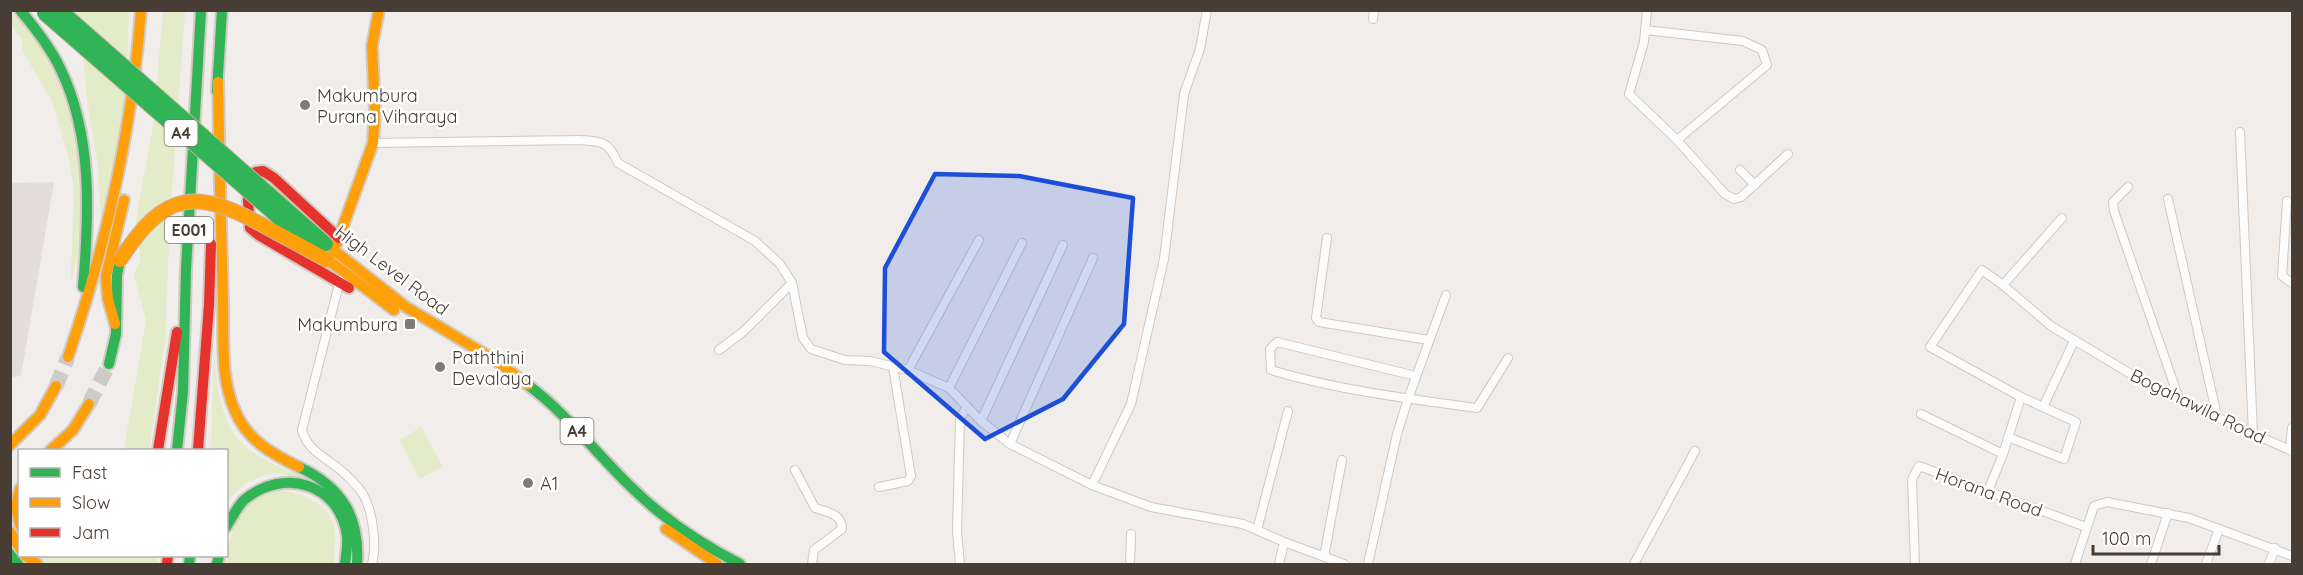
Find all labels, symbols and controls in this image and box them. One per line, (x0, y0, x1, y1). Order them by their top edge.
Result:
place label: Makumbura Purana Viharaya (317, 84, 457, 128)
marker: Makumbura Purana Viharaya (298, 98, 312, 112)
road number: A4 (164, 120, 198, 146)
road number: E001 (165, 217, 213, 243)
street label: High Level Road (331, 220, 453, 320)
place label: Makumbura (297, 313, 398, 336)
marker: Makumbura (403, 317, 417, 331)
place label: Paththini Devalaya (452, 346, 532, 390)
marker: Paththini Devalaya (433, 360, 447, 374)
street label: Bogahawila Road (2127, 363, 2269, 449)
road number: A4 (560, 418, 594, 444)
legend (18, 449, 228, 557)
text: Fast (72, 461, 107, 484)
street label: Horana Road (1932, 462, 2046, 522)
place label: A1 (540, 472, 558, 495)
marker: A1 (521, 476, 535, 490)
text: Slow (72, 491, 110, 514)
scale bar (2093, 518, 2219, 556)
text: Jam (72, 521, 110, 544)
text: 100 m (2102, 527, 2151, 550)

